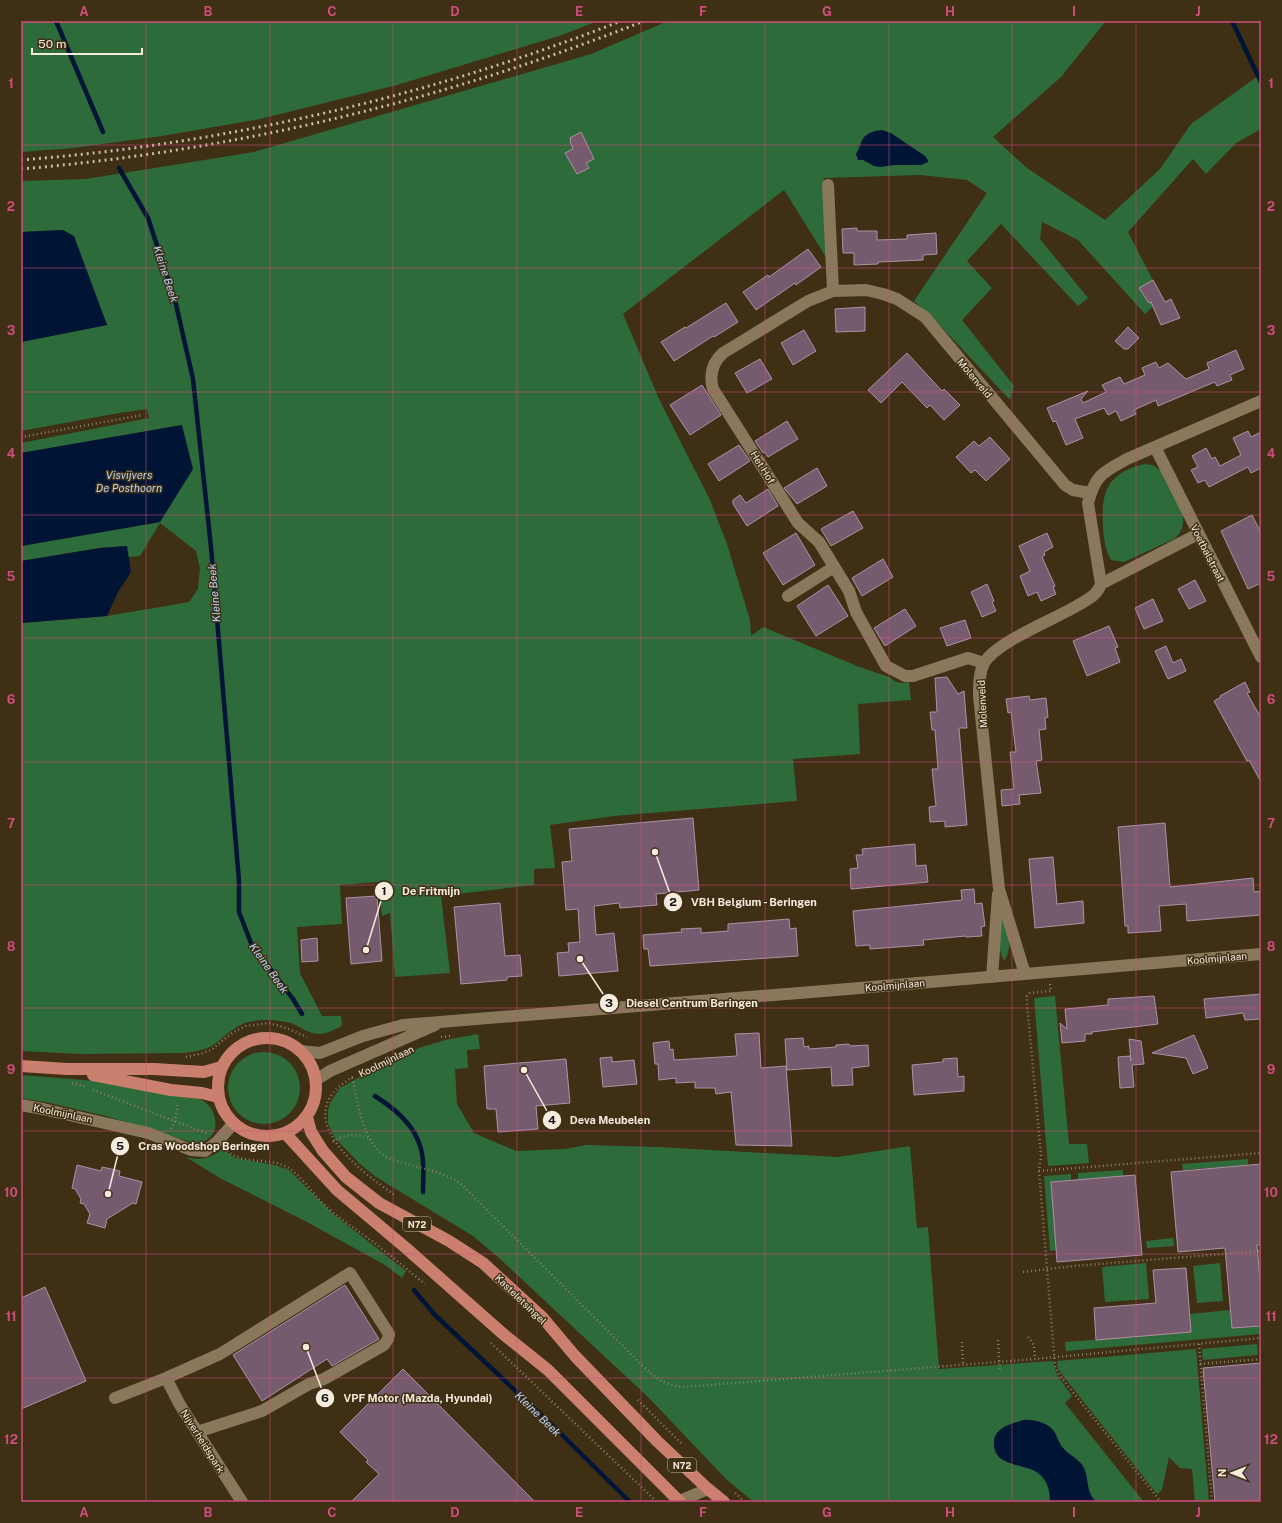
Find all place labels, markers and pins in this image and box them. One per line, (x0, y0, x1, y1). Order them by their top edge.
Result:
callout: De Fritmijn (374, 880, 468, 903)
callout: VBH Belgium - Beringen (663, 891, 826, 914)
callout: Diesel Centrum Beringen (599, 991, 766, 1014)
callout: Deva Meubelen (542, 1109, 658, 1132)
callout: Cras Woodshop Beringen (110, 1134, 278, 1157)
callout: VPF Motor (Mazda, Hyundai) (315, 1386, 500, 1409)

